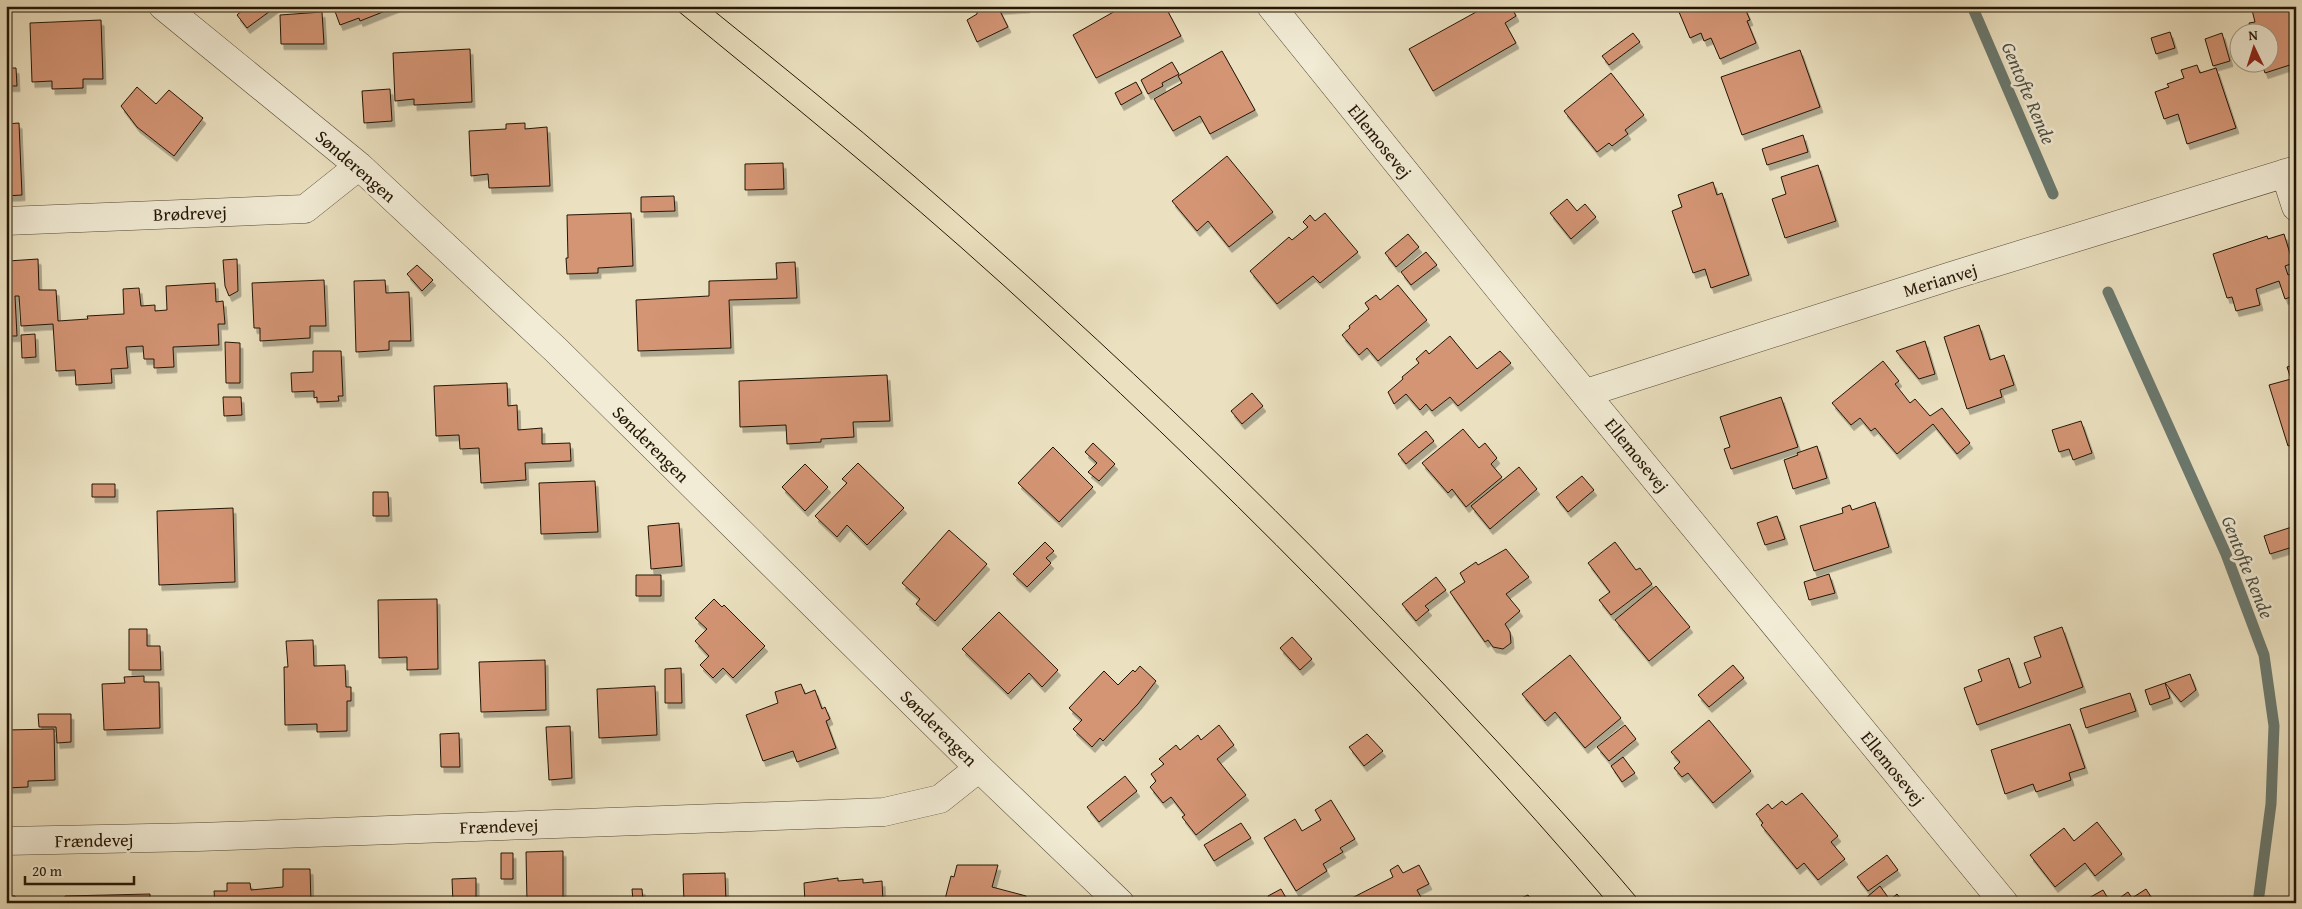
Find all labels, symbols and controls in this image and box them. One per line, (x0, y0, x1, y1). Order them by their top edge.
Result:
north arrow (2230, 22, 2280, 72)
text: N (2248, 25, 2259, 45)
water label: Gentofte Rende (1995, 37, 2063, 149)
street label: Ellemosevej (1342, 98, 1418, 184)
street label: Sønderengen (310, 123, 402, 209)
street label: Brødrevej (153, 198, 227, 228)
street label: Merianvej (1900, 256, 1980, 304)
street label: Sønderengen (606, 399, 696, 489)
street label: Ellemosevej (1599, 412, 1675, 498)
water label: Gentofte Rende (2215, 511, 2281, 623)
street label: Sønderengen (894, 683, 984, 773)
street label: Ellemosevej (1855, 725, 1931, 811)
street label: Frændevej (459, 811, 539, 841)
street label: Frændevej (54, 826, 134, 854)
scale bar (25, 854, 134, 886)
text: 20 m (32, 860, 63, 881)

